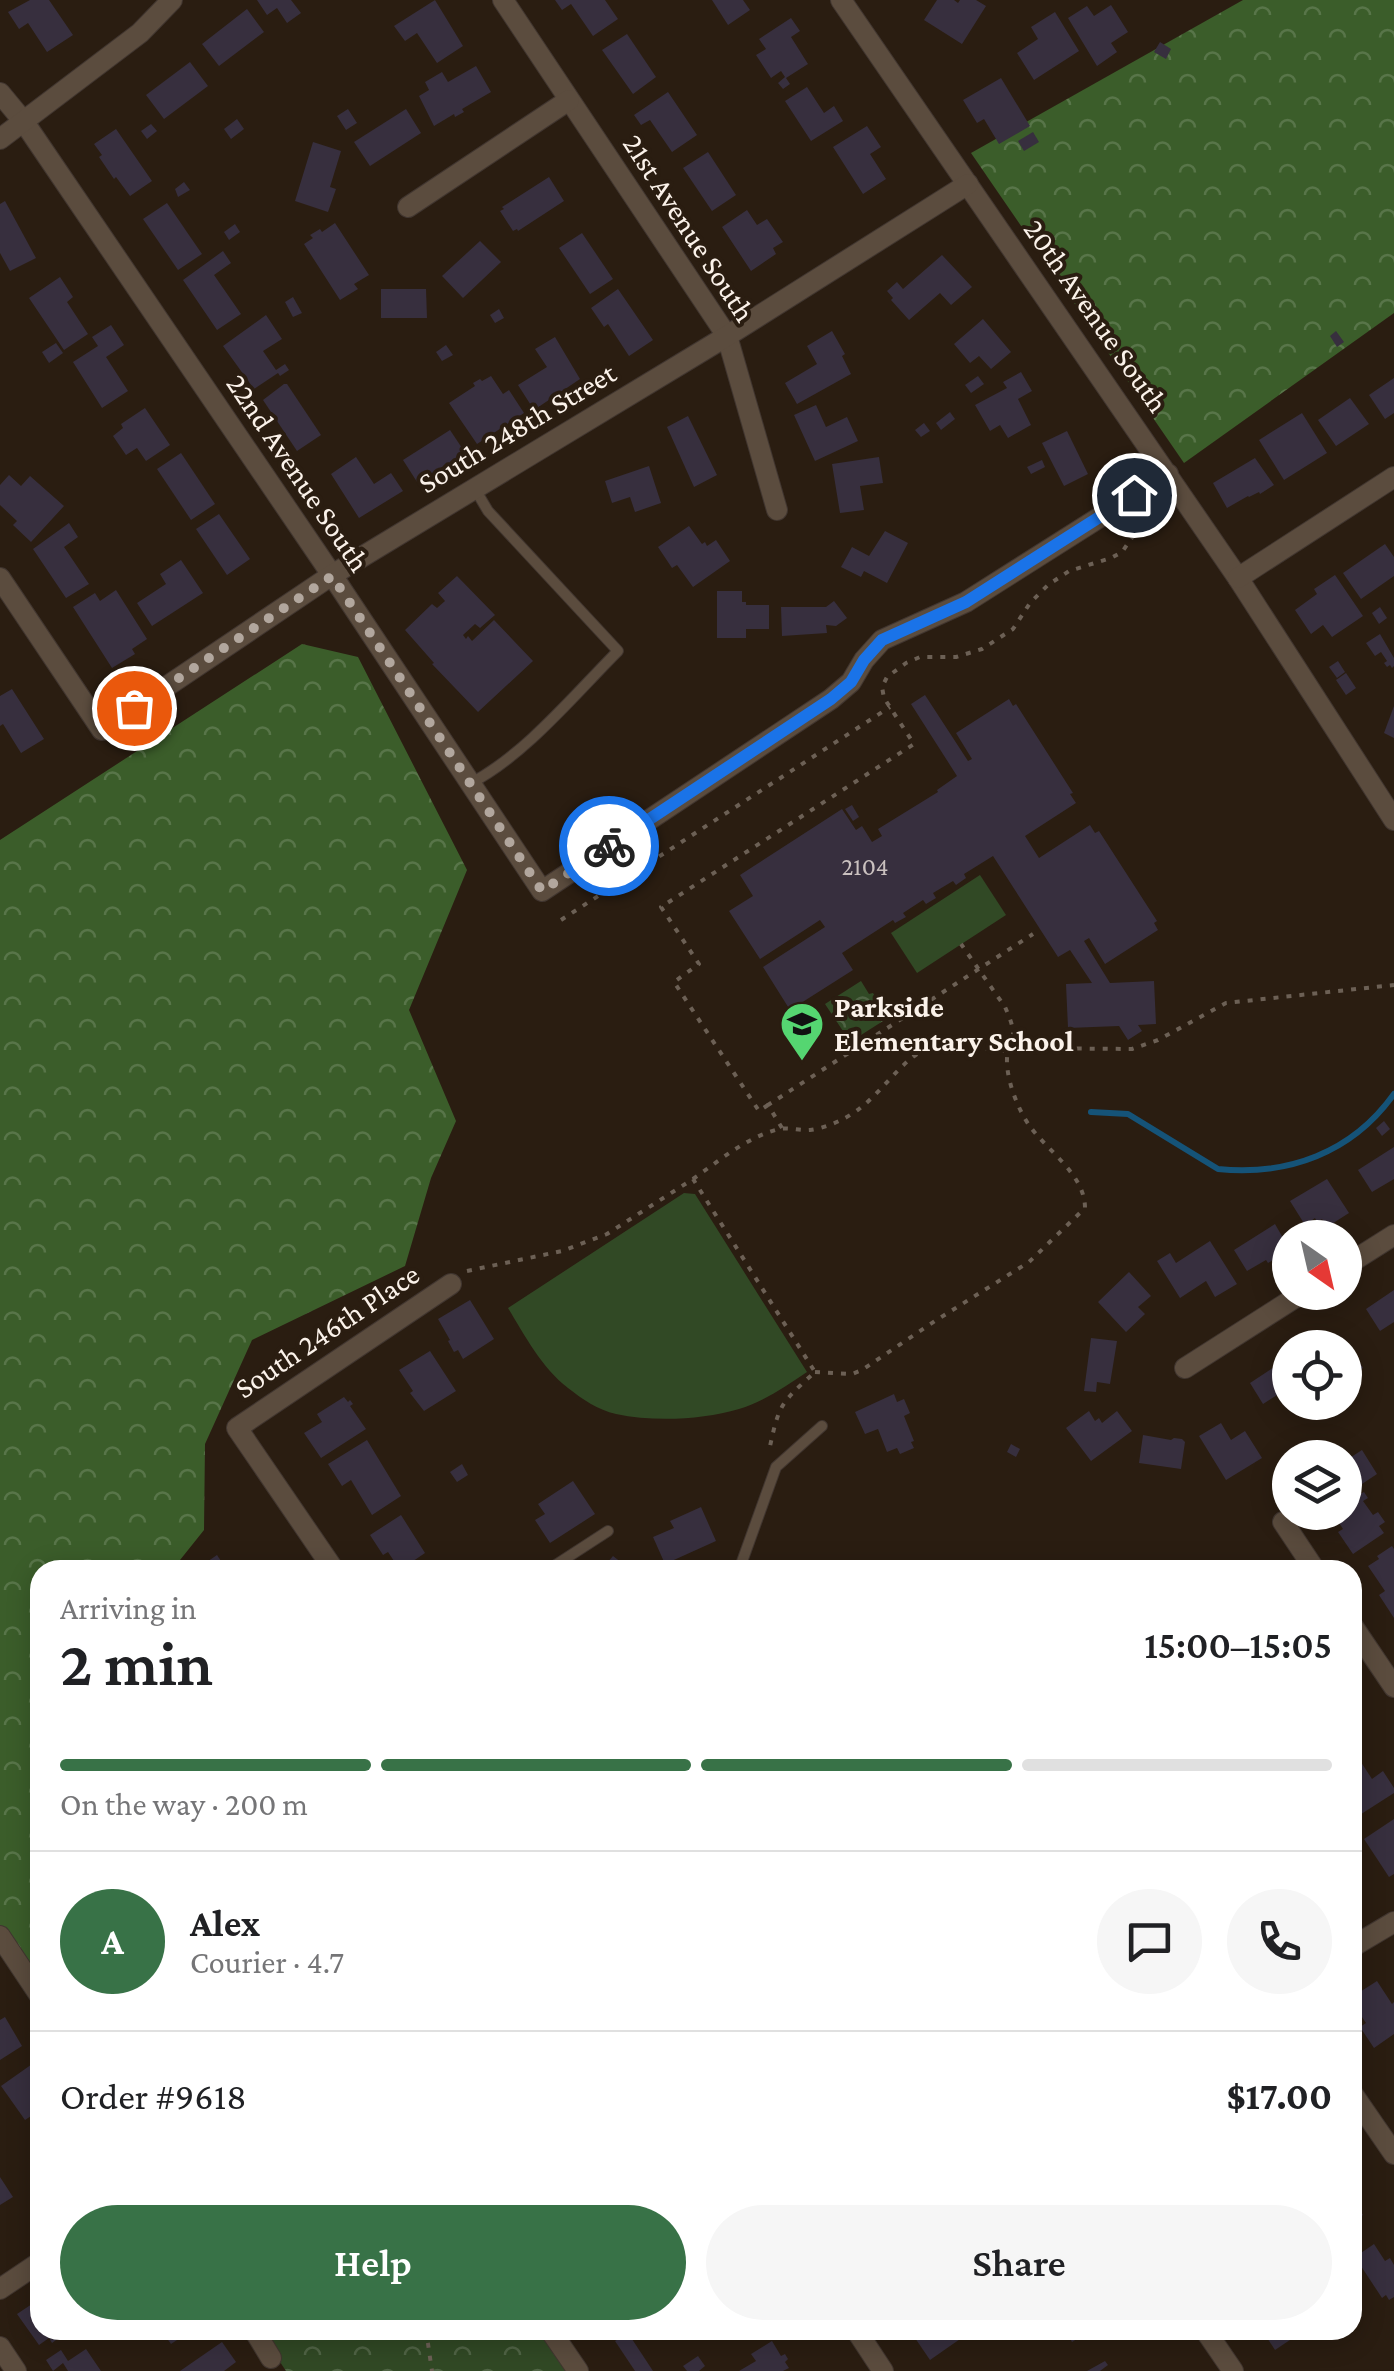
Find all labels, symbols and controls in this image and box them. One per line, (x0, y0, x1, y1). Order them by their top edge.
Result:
street label: 21st Avenue South (617, 128, 762, 327)
street label: 20th Avenue South (1018, 213, 1175, 418)
street label: South 248th Street (412, 355, 622, 499)
street label: 22nd Avenue South (220, 368, 377, 578)
pin (1092, 453, 1177, 538)
icon: home (1107, 468, 1162, 523)
pin (92, 666, 177, 751)
icon: bag (107, 681, 162, 736)
courier (559, 796, 659, 896)
icon: bike (582, 819, 637, 874)
house number: 2104 (841, 853, 889, 880)
place label: Parkside Elementary School (834, 990, 1074, 1057)
school or university icon: Parkside Elementary School (779, 1001, 825, 1062)
north arrow (1272, 1220, 1362, 1310)
map controls (1272, 1220, 1362, 1530)
street label: South 246th Place (228, 1257, 425, 1404)
button: locate (1272, 1330, 1362, 1420)
button: layers (1272, 1440, 1362, 1530)
text: Arriving in (60, 1590, 197, 1626)
text: 15:00–15:05 (1144, 1624, 1332, 1666)
text: 2 min (60, 1627, 213, 1699)
text: On the way · 200 m (60, 1786, 308, 1822)
button: chat (1097, 1889, 1202, 1994)
button: phone (1227, 1889, 1332, 1994)
text: Alex (190, 1902, 260, 1944)
text: A (101, 1920, 124, 1962)
text: Courier · 4.7 (190, 1944, 344, 1980)
text: Order #9618 (60, 2075, 247, 2117)
text: $17.00 (1226, 2075, 1332, 2117)
button: Help (60, 2205, 686, 2320)
button: Share (706, 2205, 1332, 2320)

